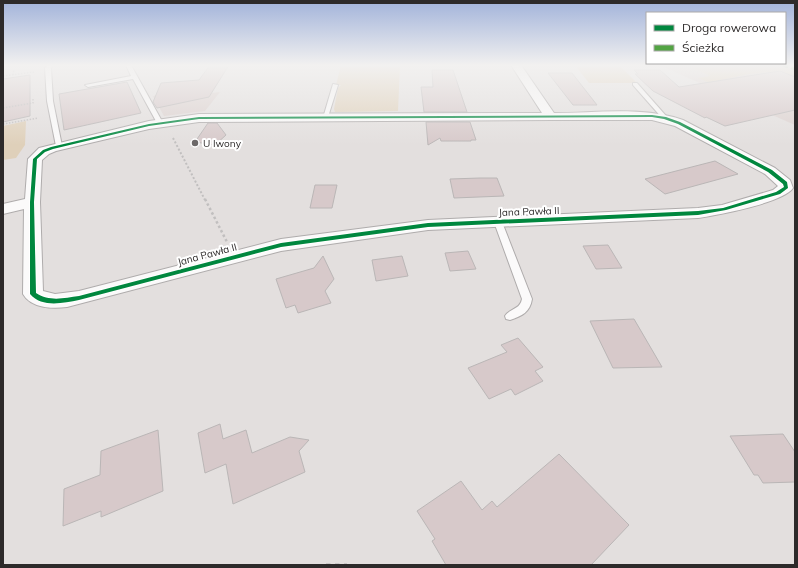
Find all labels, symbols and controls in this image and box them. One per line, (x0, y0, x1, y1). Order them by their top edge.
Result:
legend (646, 12, 786, 64)
text: Droga rowerowa (682, 20, 776, 35)
text: Ścieżka (682, 40, 724, 55)
place label: U Iwony (203, 137, 242, 150)
marker: U Iwony (190, 138, 200, 148)
street label: Jana Pawła II (498, 204, 560, 219)
street label: Jana Pawła II (176, 240, 238, 269)

